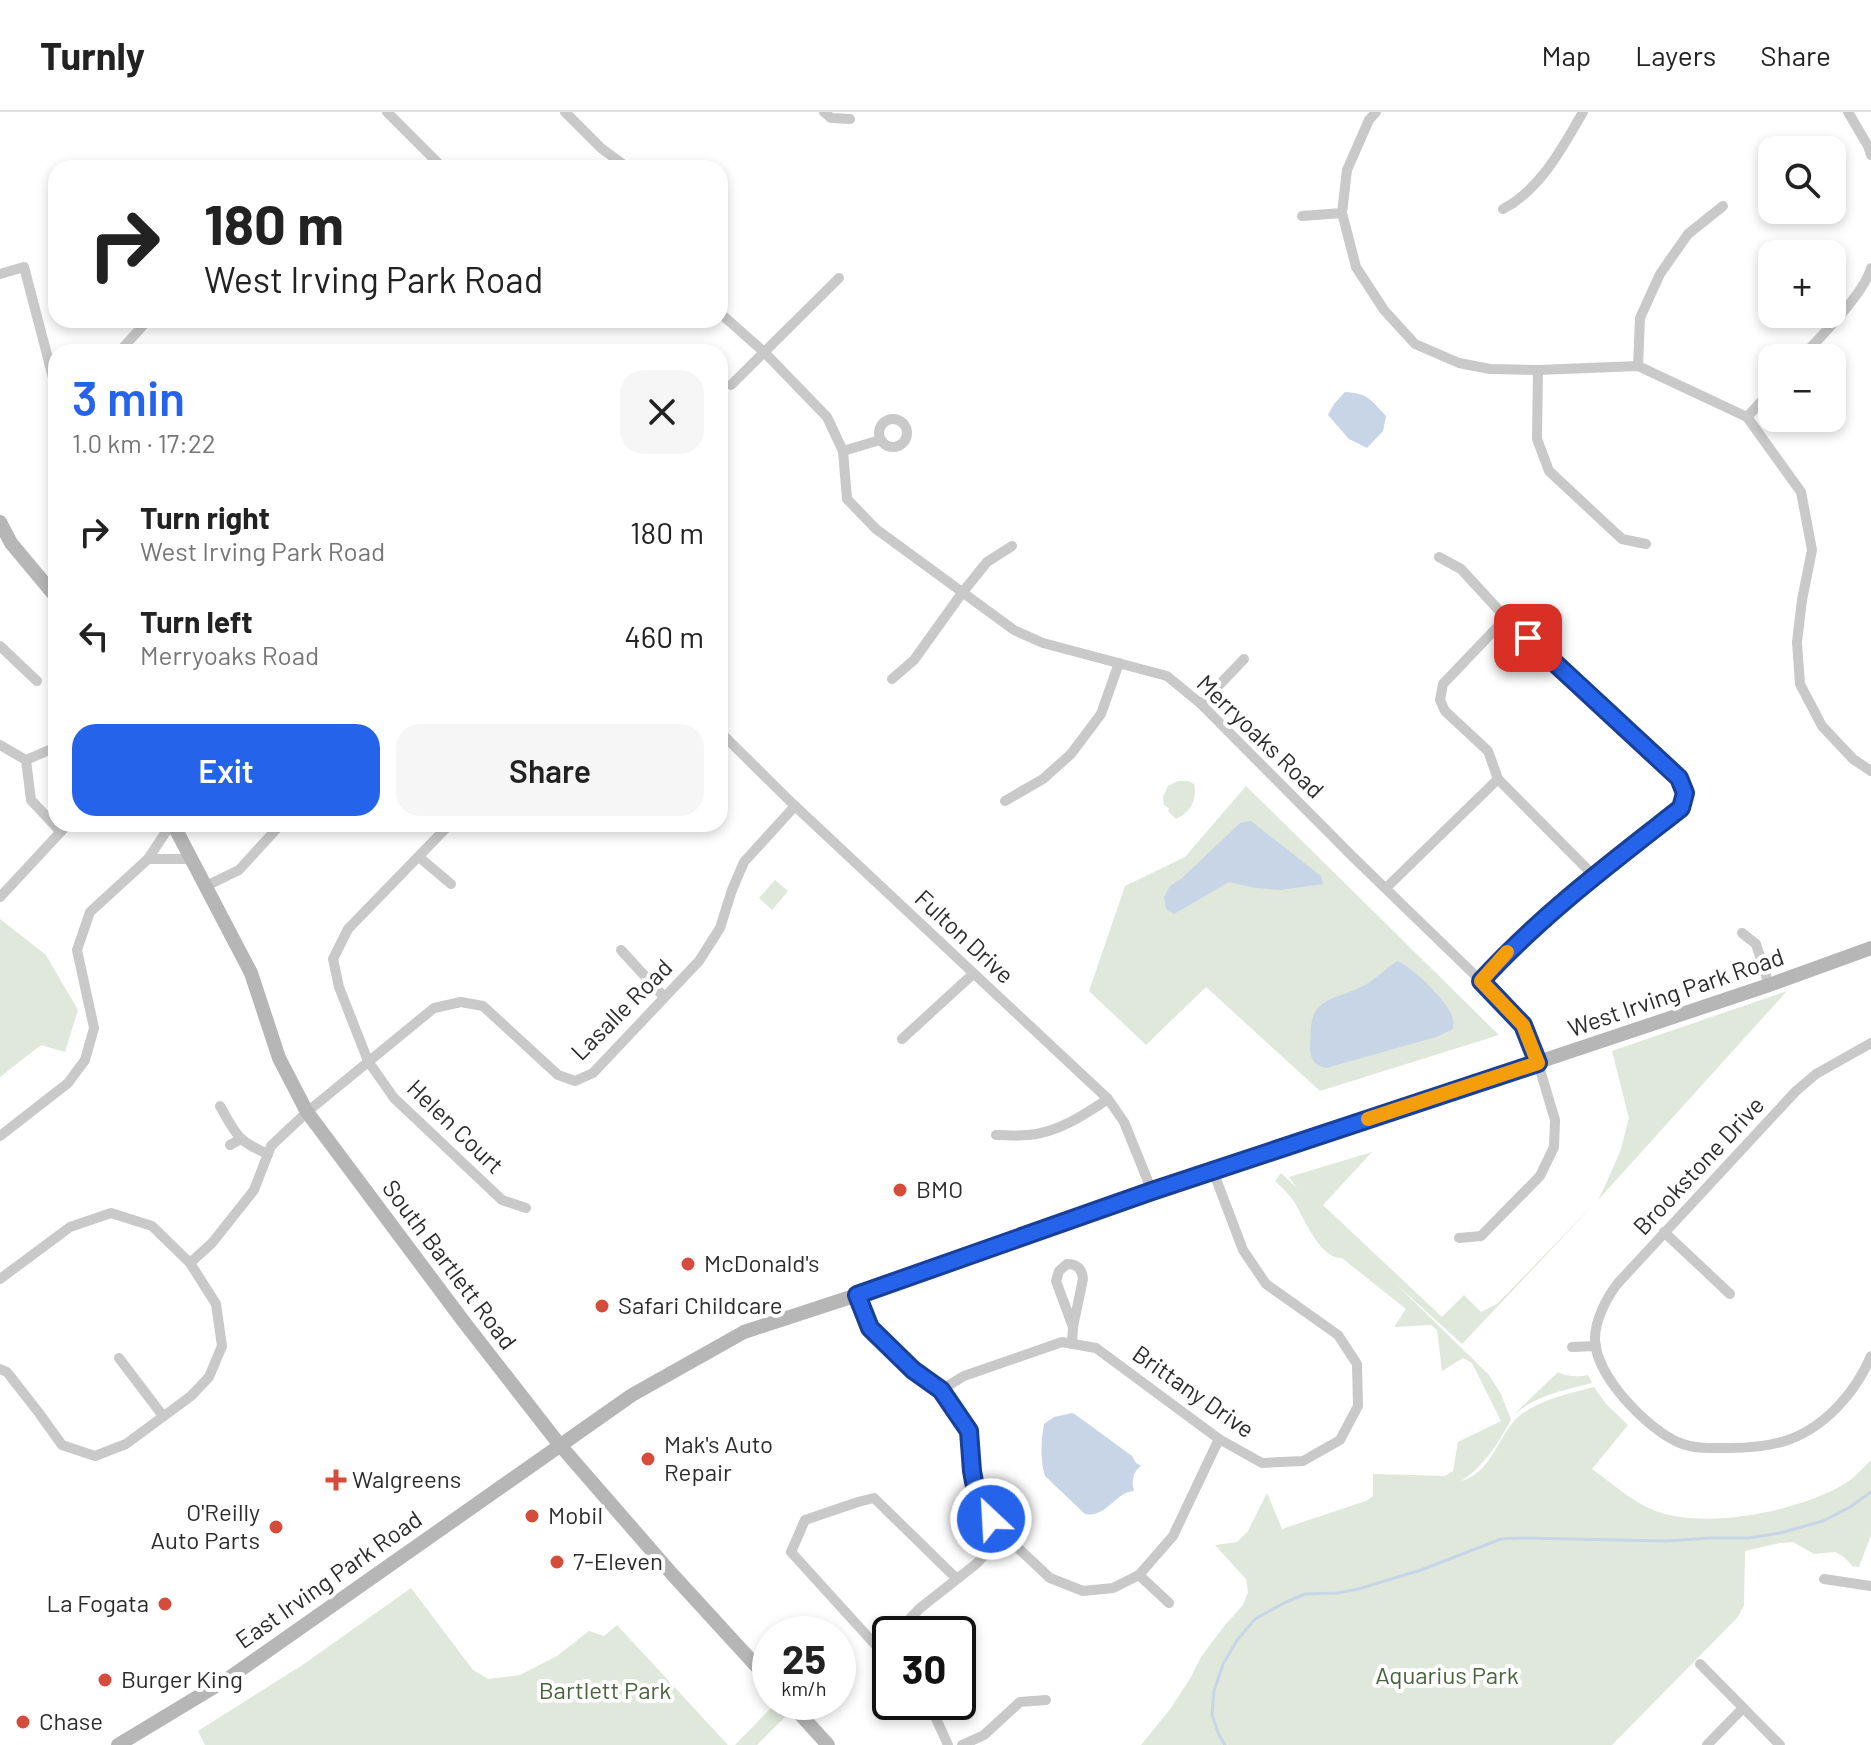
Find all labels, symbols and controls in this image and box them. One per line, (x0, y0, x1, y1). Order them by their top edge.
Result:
text: Turnly (40, 32, 145, 78)
text: Map (1541, 38, 1591, 72)
text: Layers (1635, 38, 1716, 72)
text: Share (1760, 38, 1831, 72)
map controls (1758, 136, 1846, 432)
button: search (1758, 136, 1846, 224)
text: 180 m (204, 189, 344, 256)
icon: right (72, 192, 176, 296)
button: + (1758, 240, 1846, 328)
text: West Irving Park Road (204, 257, 543, 300)
button: − (1758, 344, 1846, 432)
text: 3 min (72, 368, 185, 426)
button: close (620, 370, 704, 454)
text: 1.0 km · 17:22 (72, 427, 216, 458)
text: Turn right (140, 499, 270, 535)
icon: right (72, 510, 116, 554)
text: 180 m (630, 514, 704, 550)
text: West Irving Park Road (140, 535, 385, 566)
text: Turn left (140, 603, 253, 639)
pin (1494, 604, 1562, 672)
icon: left (72, 614, 116, 658)
icon: arrive (1506, 616, 1550, 660)
text: 460 m (624, 618, 704, 654)
text: Merryoaks Road (140, 639, 319, 670)
street label: Merryoaks Road (1191, 668, 1331, 804)
button: Exit (72, 724, 380, 816)
button: Share (396, 724, 704, 816)
street label: Fulton Drive (910, 883, 1020, 989)
street label: West Irving Park Road (1564, 941, 1787, 1042)
street label: Lasalle Road (564, 952, 678, 1066)
street label: Helen Court (402, 1073, 510, 1179)
street label: Brookstone Drive (1626, 1090, 1769, 1240)
street label: South Bartlett Road (377, 1174, 523, 1355)
place label: BMO (916, 1174, 963, 1203)
marker: BMO (891, 1181, 909, 1199)
place label: McDonald's (704, 1248, 819, 1277)
marker: McDonald's (679, 1255, 697, 1273)
place label: Safari Childcare (618, 1290, 783, 1319)
marker: Safari Childcare (593, 1297, 611, 1315)
street label: Brittany Drive (1128, 1338, 1260, 1443)
place label: Mak's Auto Repair (664, 1429, 773, 1486)
marker: Mak's Auto Repair (639, 1450, 657, 1468)
place label: Walgreens (352, 1464, 461, 1493)
marker: Walgreens (327, 1471, 345, 1489)
position arrow (949, 1477, 1033, 1561)
place label: O'Reilly Auto Parts (151, 1497, 260, 1554)
place label: Mobil (548, 1500, 603, 1529)
street label: East Irving Park Road (229, 1504, 427, 1654)
marker: Mobil (523, 1507, 541, 1525)
marker: O'Reilly Auto Parts (267, 1518, 285, 1536)
place label: 7-Eleven (573, 1546, 663, 1575)
marker: 7-Eleven (548, 1553, 566, 1571)
place label: La Fogata (47, 1588, 149, 1617)
marker: La Fogata (156, 1595, 174, 1613)
speed limit sign: 30 (872, 1616, 976, 1720)
text: 25 (782, 1634, 826, 1682)
park label: Aquarius Park (1375, 1660, 1519, 1689)
place label: Burger King (121, 1664, 243, 1693)
marker: Burger King (96, 1671, 114, 1689)
park label: Bartlett Park (539, 1675, 671, 1704)
text: km/h (781, 1676, 827, 1700)
place label: Chase (39, 1706, 103, 1735)
marker: Chase (14, 1713, 32, 1731)

